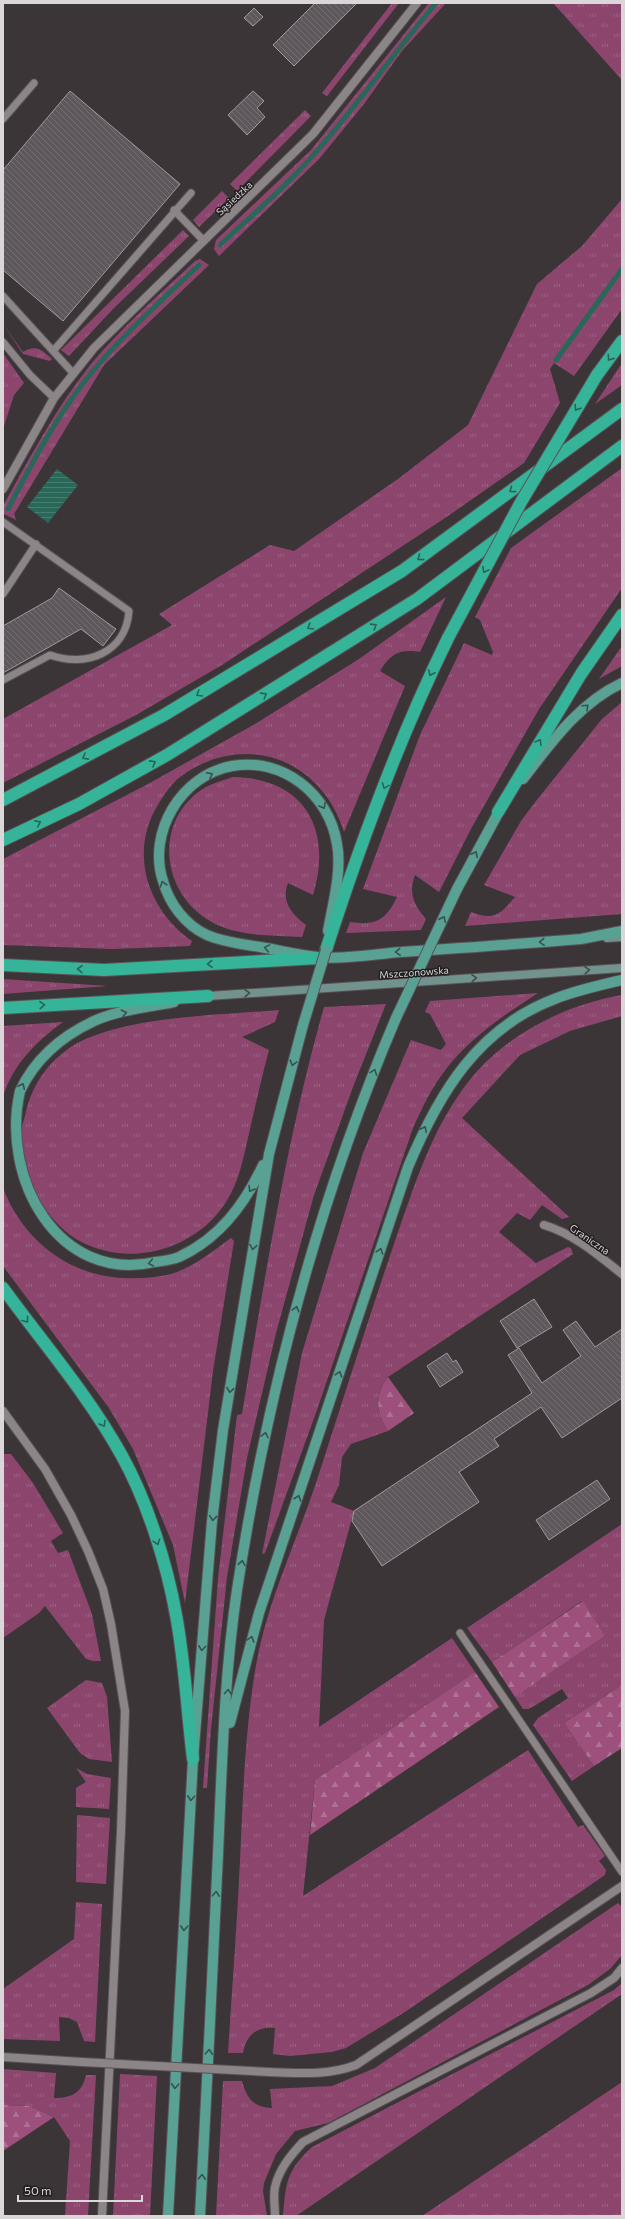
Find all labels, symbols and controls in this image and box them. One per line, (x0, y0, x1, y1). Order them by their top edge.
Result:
street label: Sąsiedzka (213, 178, 255, 218)
one-way arrow (607, 354, 615, 361)
one-way arrow (574, 404, 581, 411)
one-way arrow (509, 486, 516, 493)
one-way arrow (418, 553, 425, 560)
one-way arrow (482, 566, 489, 573)
one-way arrow (307, 622, 314, 629)
one-way arrow (370, 623, 377, 630)
one-way arrow (427, 670, 435, 677)
one-way arrow (196, 689, 203, 697)
one-way arrow (260, 692, 267, 699)
one-way arrow (581, 704, 589, 711)
one-way arrow (535, 739, 542, 746)
one-way arrow (82, 752, 90, 760)
one-way arrow (149, 760, 156, 767)
one-way arrow (205, 772, 213, 780)
one-way arrow (381, 782, 389, 789)
one-way arrow (318, 802, 325, 809)
one-way arrow (34, 820, 42, 828)
one-way arrow (471, 851, 478, 858)
one-way arrow (160, 881, 168, 888)
one-way arrow (438, 916, 446, 923)
one-way arrow (539, 938, 545, 947)
one-way arrow (264, 945, 270, 953)
one-way arrow (395, 948, 401, 956)
one-way arrow (207, 959, 213, 968)
street label: Mszczonowska (379, 964, 449, 980)
one-way arrow (77, 965, 83, 973)
one-way arrow (584, 966, 590, 975)
one-way arrow (471, 973, 477, 982)
one-way arrow (244, 989, 250, 998)
one-way arrow (39, 1001, 45, 1010)
one-way arrow (121, 1009, 127, 1017)
one-way arrow (289, 1060, 297, 1066)
one-way arrow (369, 1068, 377, 1075)
one-way arrow (17, 1083, 25, 1091)
one-way arrow (419, 1126, 427, 1133)
one-way arrow (249, 1185, 256, 1192)
street label: Graniczna (568, 1221, 612, 1257)
one-way arrow (249, 1244, 258, 1251)
one-way arrow (375, 1248, 384, 1255)
one-way arrow (148, 1258, 154, 1267)
one-way arrow (291, 1305, 300, 1312)
one-way arrow (21, 1315, 28, 1322)
one-way arrow (334, 1371, 343, 1378)
one-way arrow (226, 1387, 235, 1393)
one-way arrow (99, 1420, 106, 1427)
one-way arrow (260, 1432, 268, 1438)
one-way arrow (293, 1494, 302, 1501)
one-way arrow (208, 1515, 217, 1521)
one-way arrow (152, 1539, 161, 1546)
one-way arrow (237, 1560, 246, 1566)
one-way arrow (246, 1636, 255, 1643)
one-way arrow (198, 1645, 207, 1651)
one-way arrow (223, 1689, 232, 1695)
one-way arrow (187, 1795, 195, 1801)
one-way arrow (212, 1891, 220, 1897)
one-way arrow (180, 1925, 188, 1931)
one-way arrow (204, 2049, 213, 2055)
one-way arrow (170, 2083, 179, 2089)
one-way arrow (198, 2174, 207, 2180)
scale bar (18, 2177, 142, 2203)
text: 50 m (24, 2183, 52, 2197)

